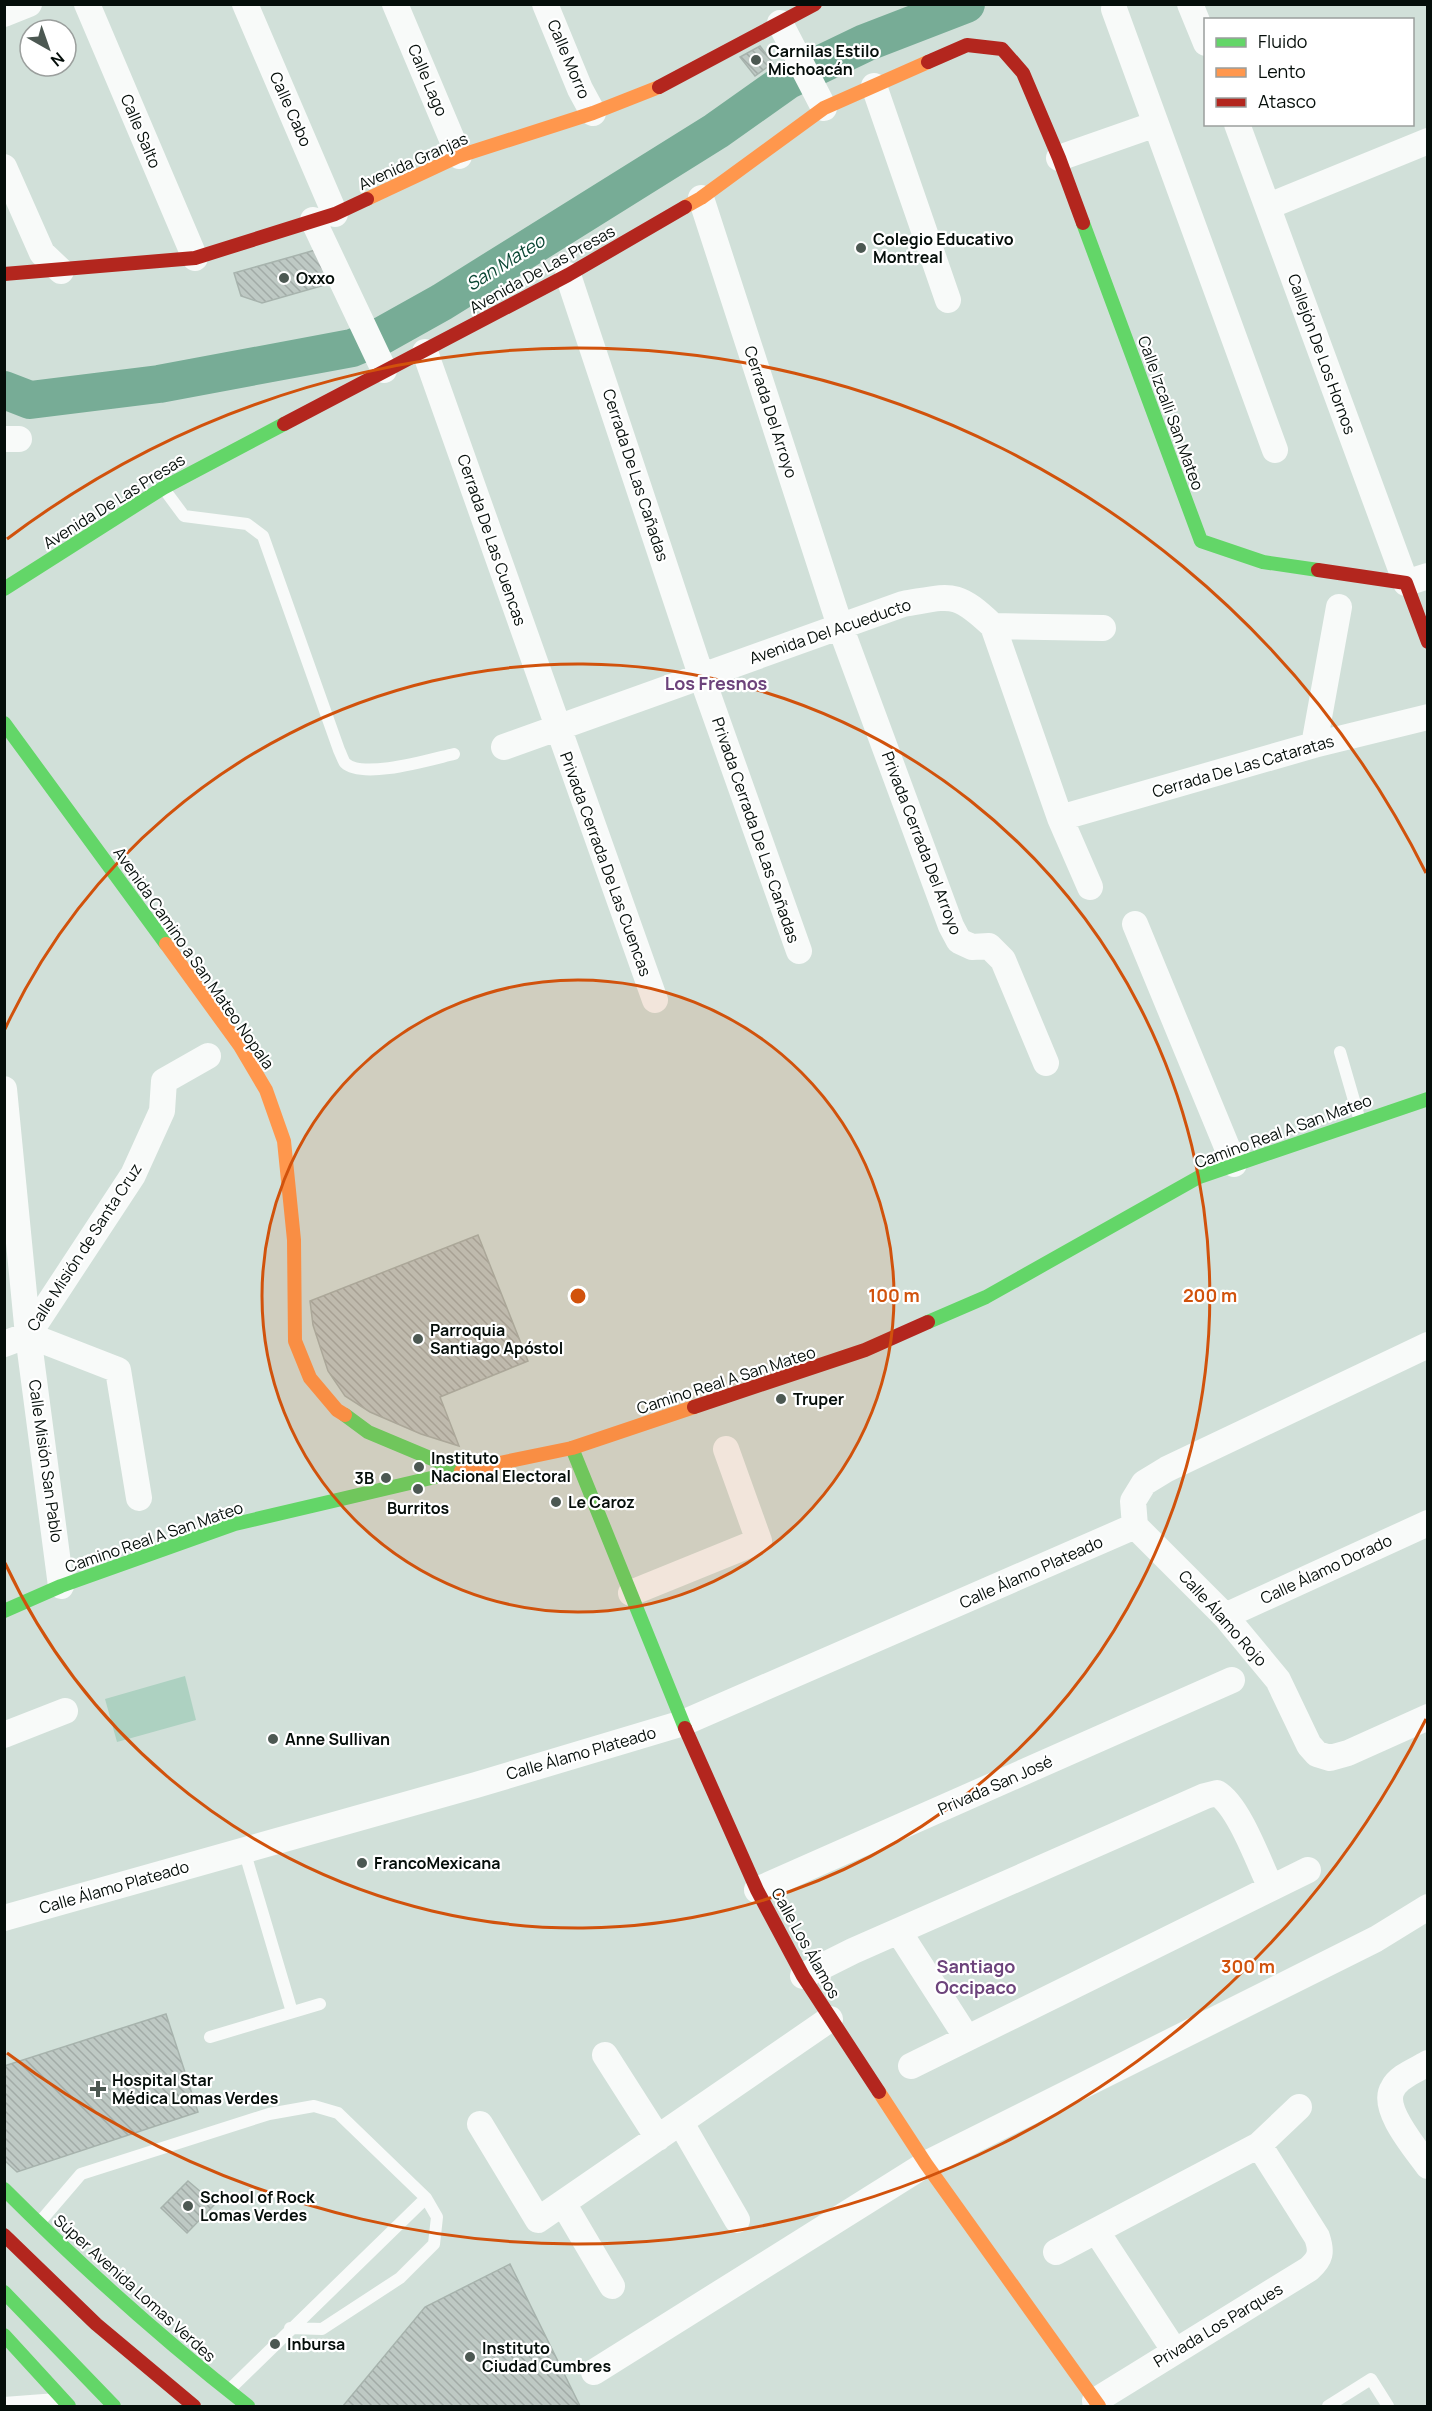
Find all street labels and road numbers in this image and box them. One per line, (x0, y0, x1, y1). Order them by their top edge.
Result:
street label: Calle Morro (542, 16, 596, 102)
street label: Calle Lago (403, 41, 453, 119)
street label: Calle Cabo (265, 68, 317, 150)
street label: Calle Salto (116, 91, 166, 171)
street label: Avenida Granjas (355, 127, 471, 195)
street label: Avenida De Las Presas (465, 220, 619, 318)
street label: Callejón De Los Hornos (1283, 271, 1361, 437)
street label: Calle Izcalli San Mateo (1133, 333, 1209, 493)
street label: Cerrada Del Arroyo (739, 343, 803, 481)
street label: Cerrada De Las Cañadas (598, 386, 674, 564)
street label: Avenida De Las Presas (39, 448, 189, 554)
street label: Cerrada De Las Cuencas (452, 451, 532, 629)
street label: Avenida Del Acueducto (746, 593, 914, 669)
street label: Privada Cerrada De Las Cañadas (707, 714, 805, 946)
street label: Cerrada De Las Cataratas (1150, 730, 1336, 802)
street label: Privada Cerrada Del Arroyo (877, 748, 967, 938)
street label: Privada Cerrada De Las Cuencas (555, 749, 657, 979)
street label: Avenida Camino a San Mateo Nopala (109, 843, 279, 1073)
street label: Camino Real A San Mateo (1191, 1089, 1375, 1173)
street label: Calle Misión de Santa Cruz (21, 1159, 147, 1335)
street label: Camino Real A San Mateo (634, 1341, 818, 1419)
street label: Calle Misión San Pablo (24, 1378, 68, 1544)
street label: Camino Real A San Mateo (62, 1496, 246, 1578)
street label: Calle Álamo Dorado (1257, 1529, 1395, 1609)
street label: Calle Álamo Plateado (956, 1530, 1106, 1614)
street label: Calle Álamo Rojo (1174, 1565, 1272, 1671)
street label: Calle Álamo Plateado (504, 1721, 658, 1785)
street label: Privada San José (934, 1750, 1056, 1820)
street label: Calle Álamo Plateado (37, 1855, 191, 1919)
street label: Calle Los Álamos (766, 1884, 846, 2002)
street label: Súper Avenida Lomas Verdes (49, 2209, 221, 2367)
street label: Privada Los Parques (1149, 2278, 1287, 2372)

